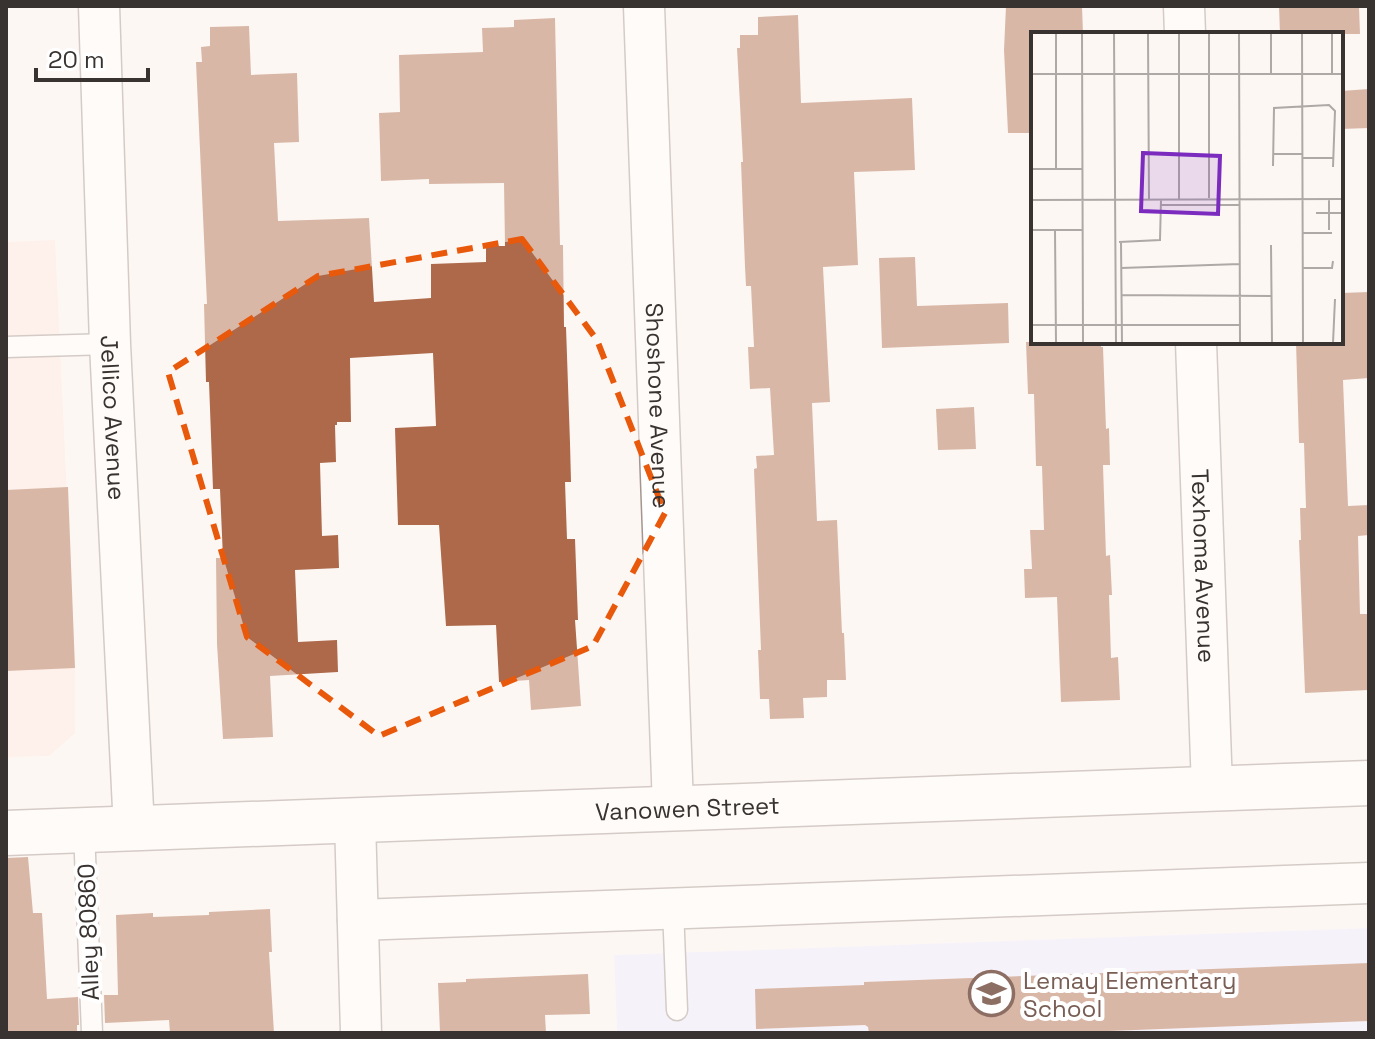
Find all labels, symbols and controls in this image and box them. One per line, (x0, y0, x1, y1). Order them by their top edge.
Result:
scale bar (36, 32, 148, 82)
inset map (1031, 32, 1343, 344)
text: 20 m (48, 44, 105, 75)
street label: Shoshone Avenue (639, 302, 678, 509)
street label: Jellico Avenue (94, 335, 133, 501)
street label: Texhoma Avenue (1185, 468, 1223, 663)
street label: Vanowen Street (595, 789, 780, 827)
street label: Alley 80860 (70, 863, 106, 1001)
place label: Lemay Elementary School (1023, 965, 1237, 1024)
school or university icon: Lemay Elementary School (968, 970, 1016, 1018)

